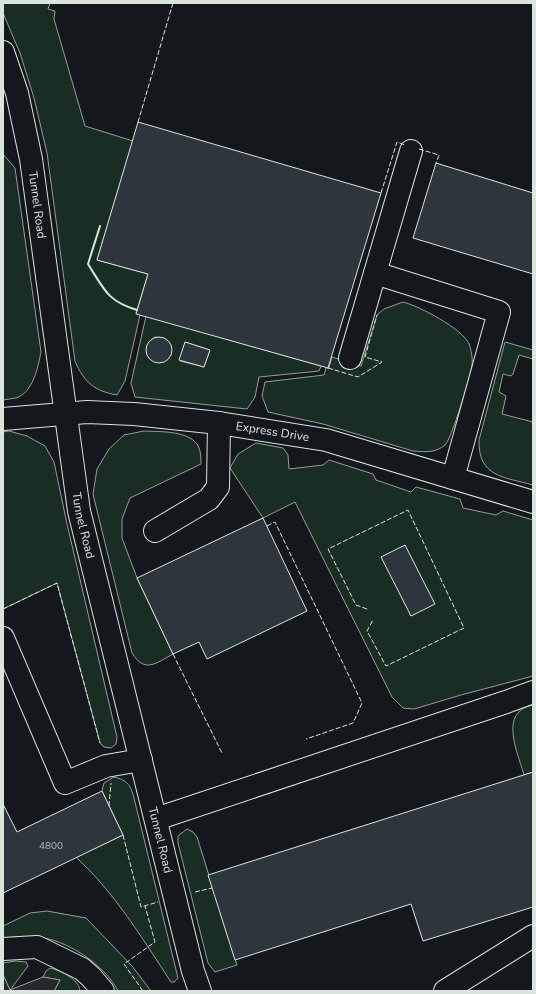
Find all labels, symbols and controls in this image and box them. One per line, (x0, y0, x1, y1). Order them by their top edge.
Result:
street label: Tunnel Road (25, 170, 50, 239)
street label: Express Drive (235, 418, 310, 445)
street label: Tunnel Road (69, 491, 99, 560)
street label: Tunnel Road (145, 805, 176, 875)
house number: 4800 (39, 839, 63, 853)

